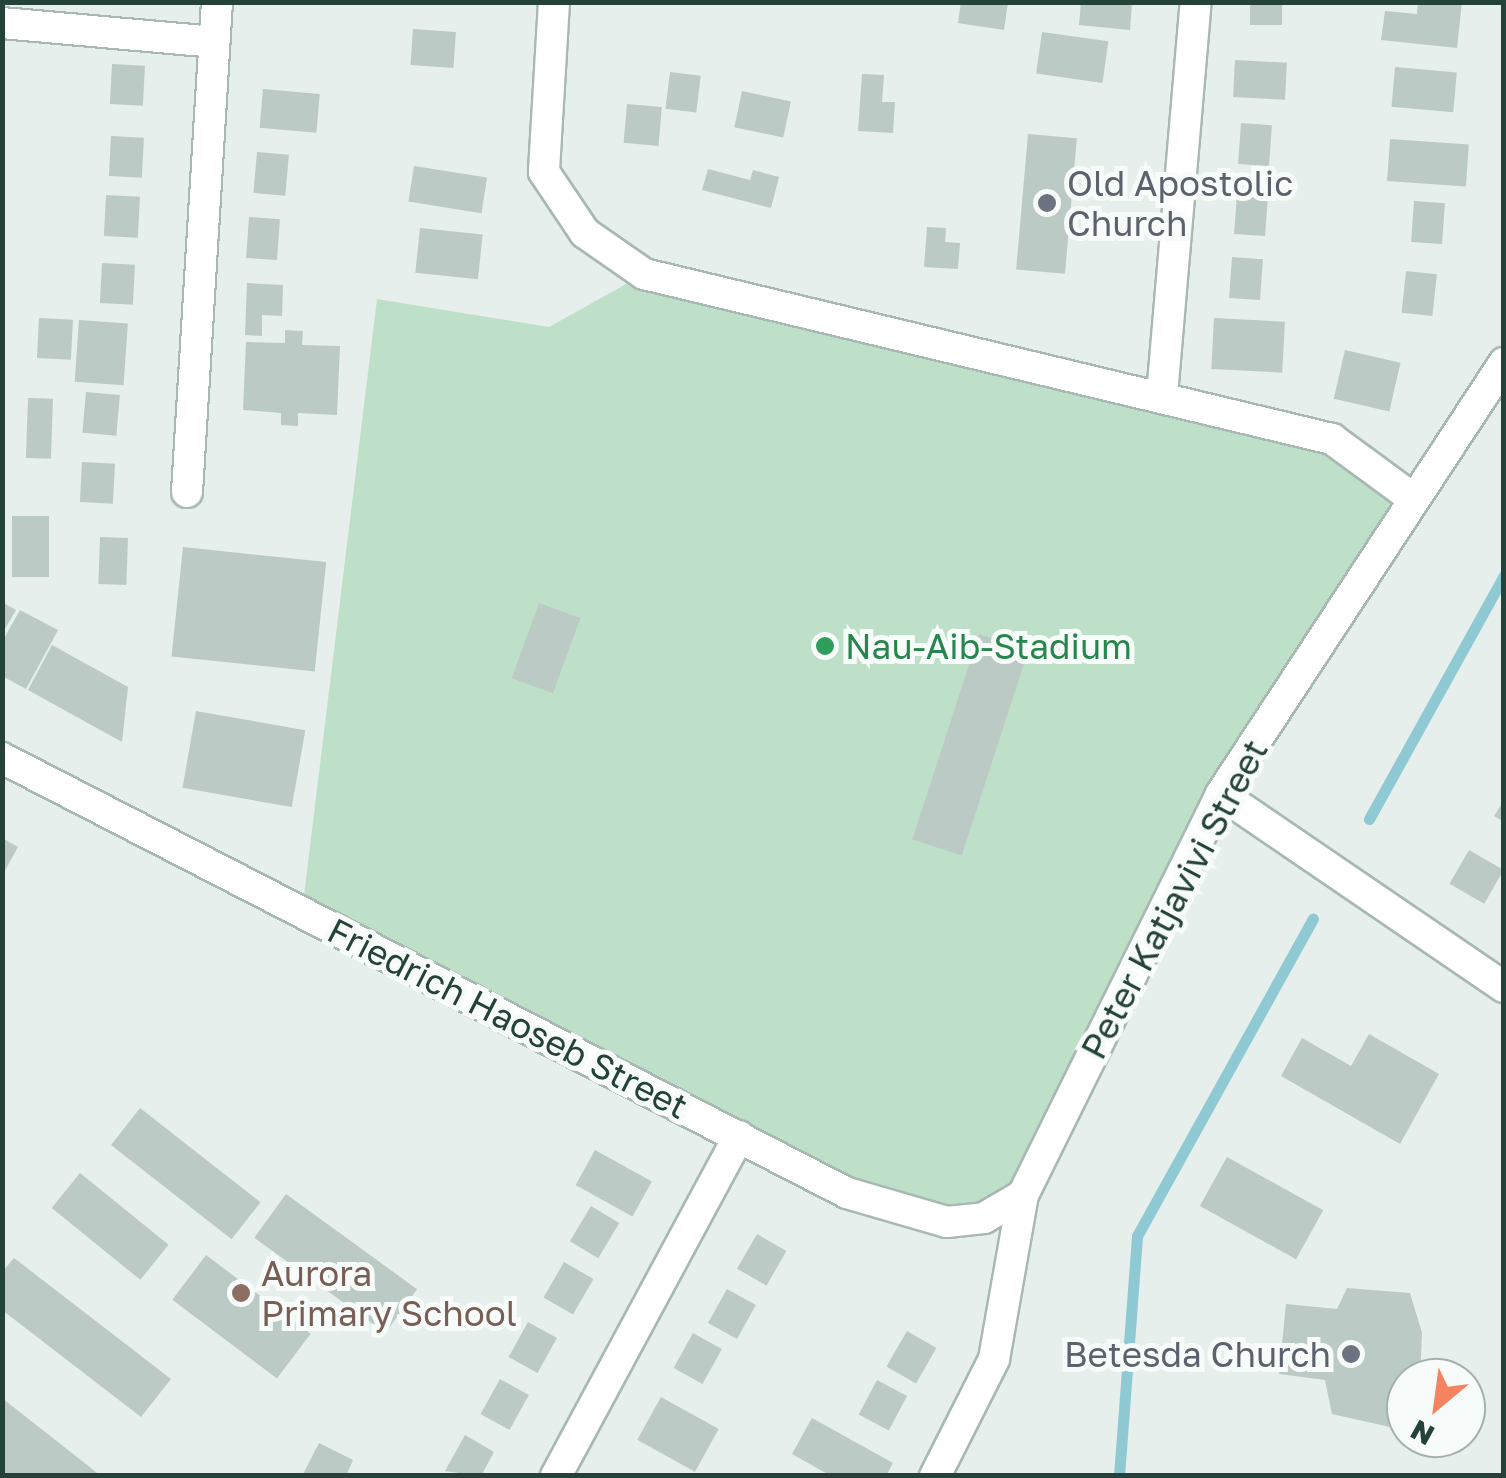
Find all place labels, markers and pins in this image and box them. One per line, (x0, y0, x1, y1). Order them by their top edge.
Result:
place label: Old Apostolic Church (1067, 162, 1293, 244)
marker: Old Apostolic Church (1036, 192, 1058, 214)
place label: Nau-Aib-Stadium (845, 625, 1132, 667)
marker: Nau-Aib-Stadium (814, 635, 836, 657)
place label: Aurora Primary School (261, 1252, 517, 1334)
marker: Aurora Primary School (230, 1282, 252, 1304)
place label: Betesda Church (1064, 1333, 1331, 1375)
marker: Betesda Church (1340, 1343, 1362, 1365)

